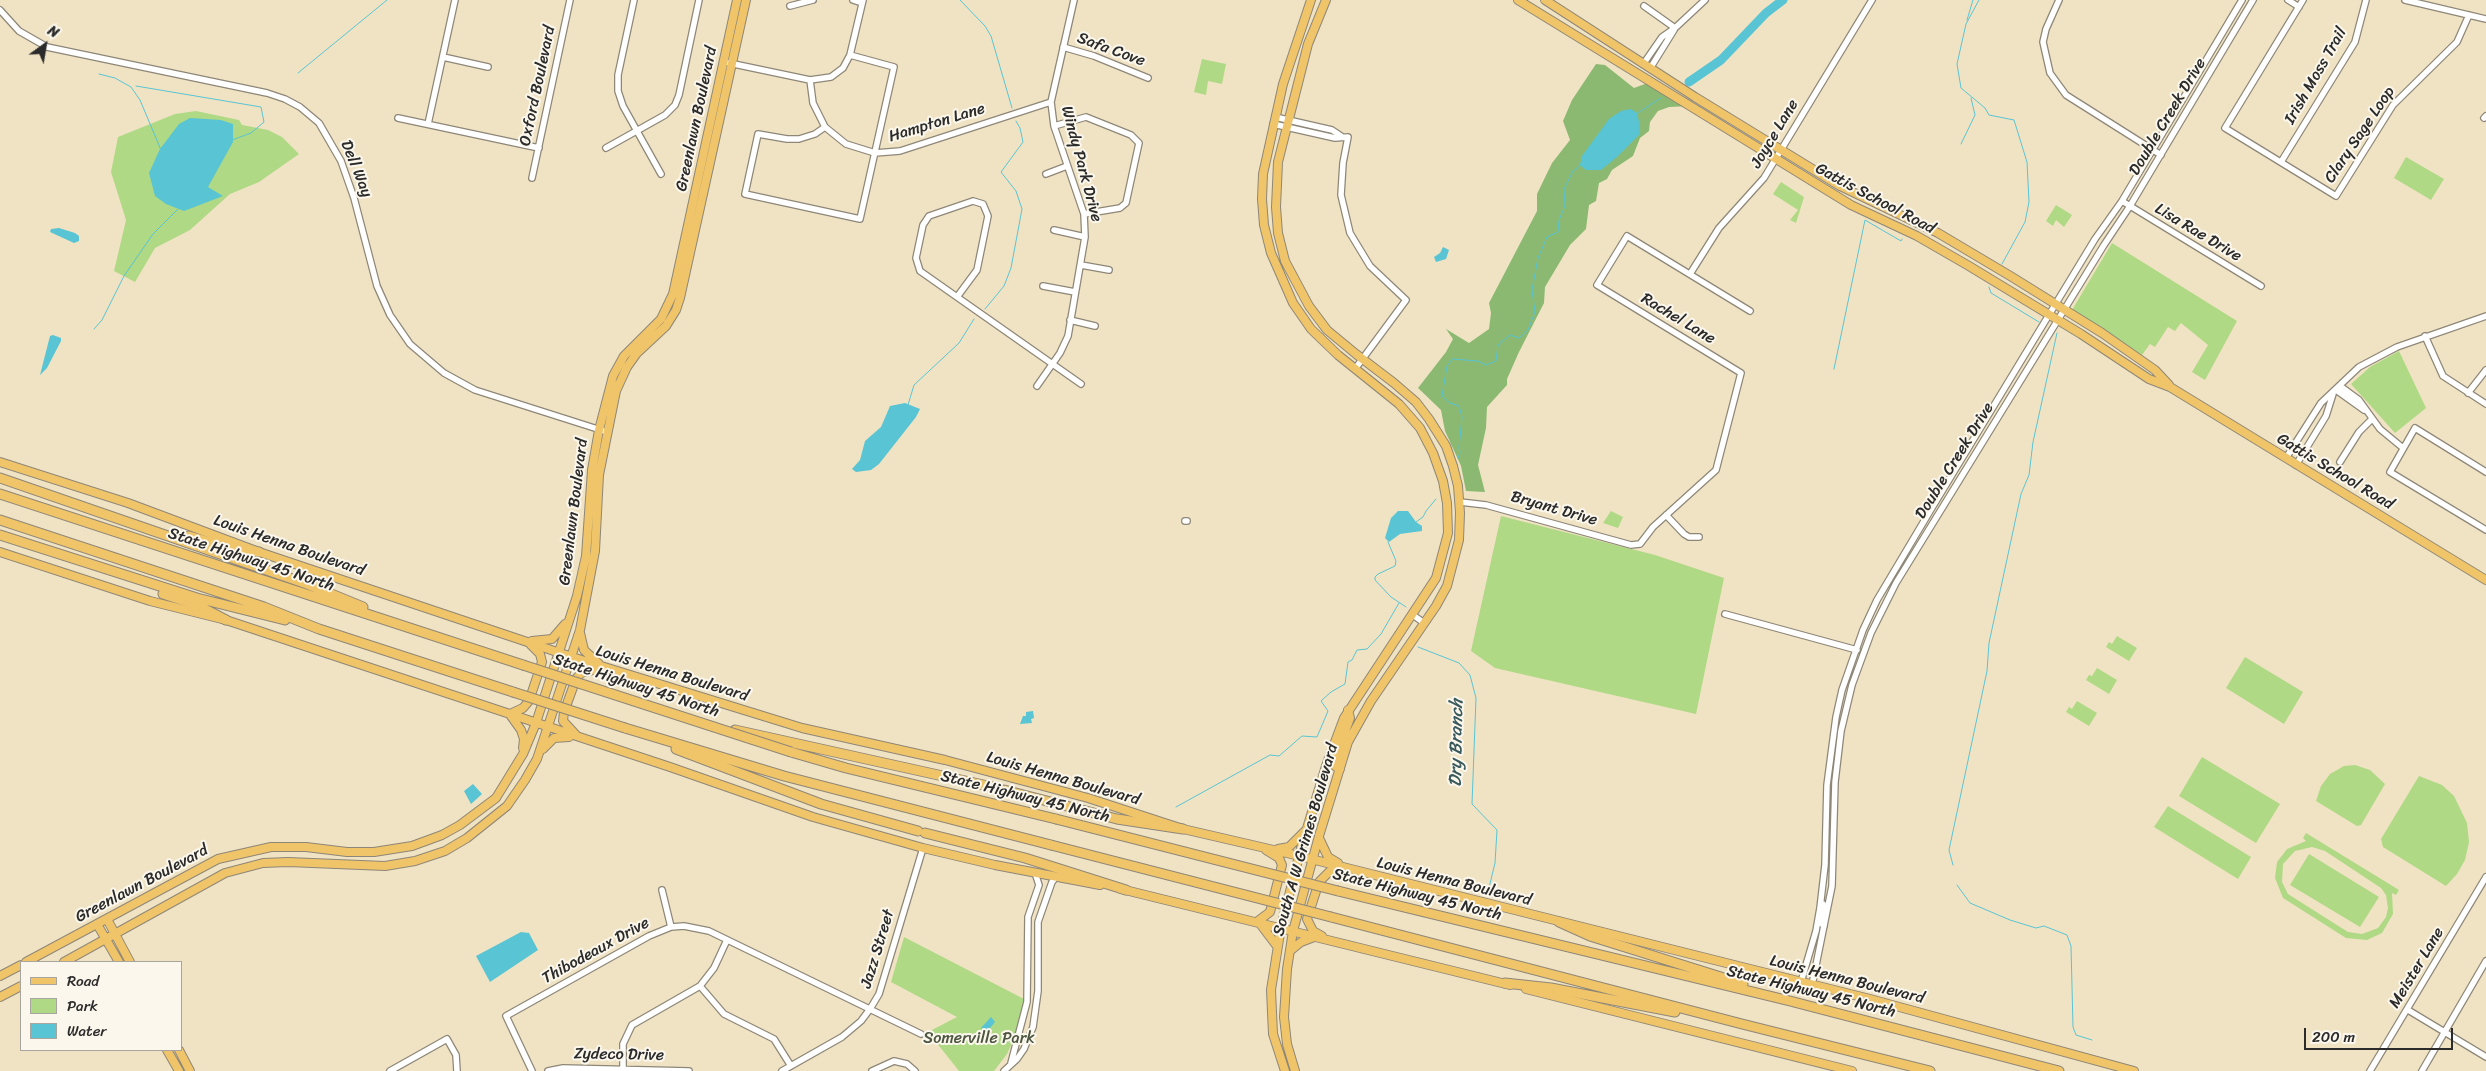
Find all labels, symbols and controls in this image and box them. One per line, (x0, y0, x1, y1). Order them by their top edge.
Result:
text: N (42, 19, 64, 45)
north arrow (20, 20, 70, 70)
street label: Oxford Boulevard (516, 24, 560, 148)
street label: Irish Moss Trail (2281, 24, 2351, 128)
street label: Safa Cove (1074, 29, 1148, 71)
street label: Greenlawn Boulevard (672, 45, 722, 193)
street label: Double Creek Drive (2125, 55, 2211, 179)
street label: Clary Sage Loop (2321, 83, 2399, 187)
street label: Joyce Lane (1747, 96, 1803, 172)
street label: Hampton Lane (887, 99, 987, 147)
street label: Windy Park Drive (1056, 104, 1106, 224)
street label: Dell Way (336, 138, 376, 200)
street label: Gattis School Road (1812, 159, 1938, 239)
street label: Lisa Rae Drive (2151, 200, 2245, 266)
street label: Rachel Lane (1637, 289, 1719, 349)
street label: Double Creek Drive (1912, 399, 1998, 523)
street label: Gattis School Road (2273, 430, 2397, 514)
street label: Greenlawn Boulevard (555, 438, 593, 586)
street label: Bryant Drive (1509, 488, 1599, 530)
street label: Louis Henna Boulevard (211, 511, 367, 581)
street label: State Highway 45 North (166, 524, 336, 596)
street label: Louis Henna Boulevard (593, 642, 751, 706)
street label: State Highway 45 North (551, 650, 721, 722)
water label: Dry Branch (1445, 699, 1469, 787)
street label: South A W Grimes Boulevard (1269, 742, 1343, 938)
street label: Louis Henna Boulevard (984, 748, 1142, 810)
street label: State Highway 45 North (939, 767, 1111, 827)
street label: Greenlawn Boulevard (72, 841, 212, 927)
street label: Louis Henna Boulevard (1375, 854, 1533, 910)
street label: State Highway 45 North (1331, 865, 1503, 925)
street label: Jazz Street (857, 907, 899, 991)
street label: Thibodeaux Drive (539, 914, 653, 988)
street label: Meister Lane (2385, 924, 2449, 1012)
street label: Louis Henna Boulevard (1768, 952, 1926, 1008)
legend (20, 961, 182, 1051)
street label: State Highway 45 North (1725, 962, 1897, 1022)
text: Road (67, 968, 99, 994)
text: Park (67, 993, 98, 1019)
text: Water (67, 1018, 107, 1044)
scale bar (2306, 1018, 2455, 1050)
text: 200 m (2312, 1024, 2355, 1050)
park label: Somerville Park (923, 1029, 1035, 1049)
street label: Zydeco Drive (574, 1045, 664, 1065)

